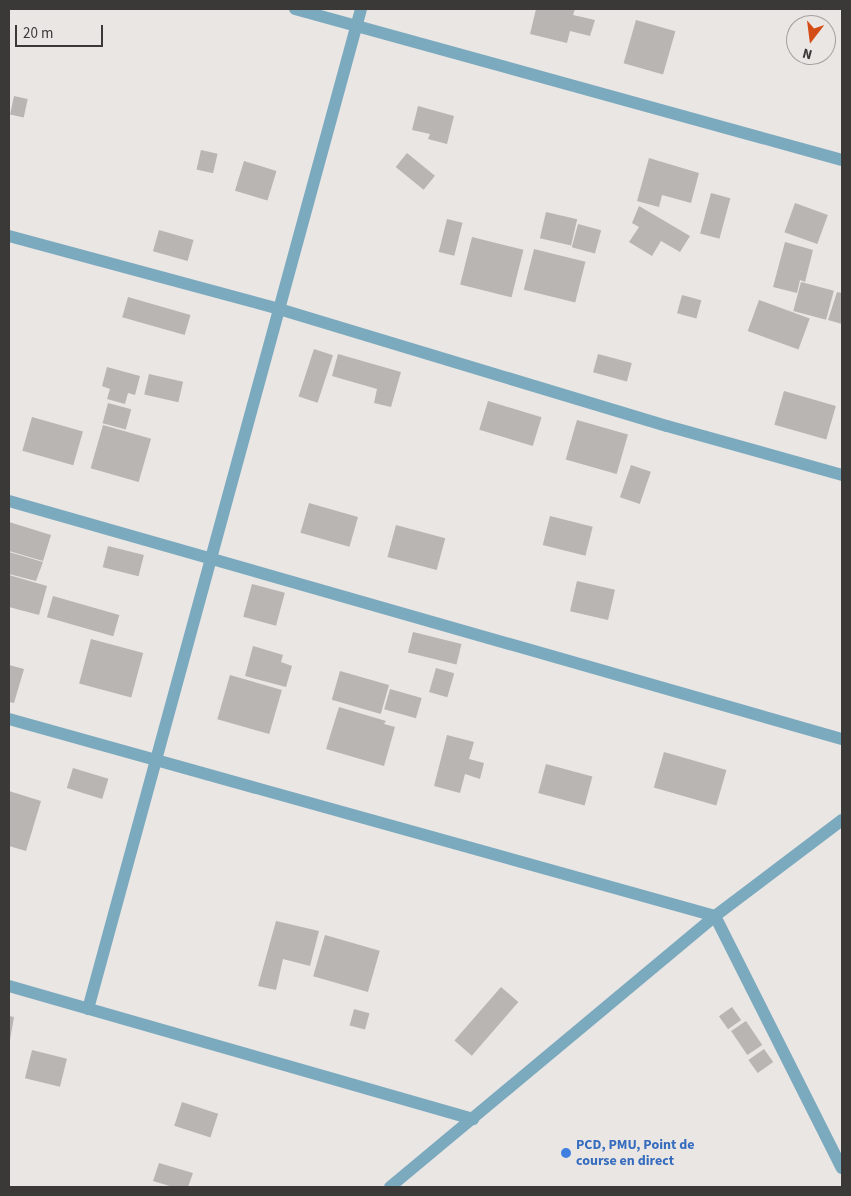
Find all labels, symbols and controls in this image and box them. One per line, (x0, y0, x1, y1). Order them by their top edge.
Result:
scale bar (18, 15, 105, 47)
north arrow (786, 15, 836, 65)
text: 20 m (23, 23, 53, 44)
text: N (800, 43, 814, 64)
place label: PCD, PMU, Point de course en direct (576, 1137, 694, 1170)
marker: PCD, PMU, Point de course en direct (560, 1147, 572, 1159)

